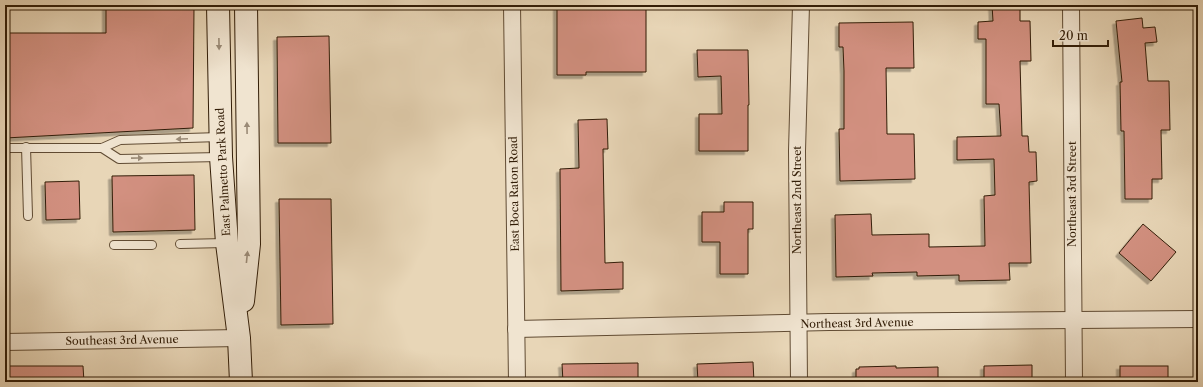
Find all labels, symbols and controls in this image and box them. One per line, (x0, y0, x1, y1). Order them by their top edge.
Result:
scale bar (1053, 22, 1108, 48)
text: 20 m (1059, 28, 1088, 43)
one-way arrow (215, 38, 222, 50)
street label: East Palmetto Park Road (213, 107, 233, 237)
one-way arrow (244, 121, 250, 134)
one-way arrow (176, 135, 188, 142)
street label: East Boca Raton Road (506, 136, 522, 252)
street label: Northeast 3rd Street (1065, 141, 1079, 247)
street label: Northeast 2nd Street (790, 146, 804, 254)
one-way arrow (131, 155, 143, 162)
one-way arrow (244, 251, 251, 263)
street label: Northeast 3rd Avenue (800, 315, 914, 331)
street label: Southeast 3rd Avenue (65, 332, 179, 348)

